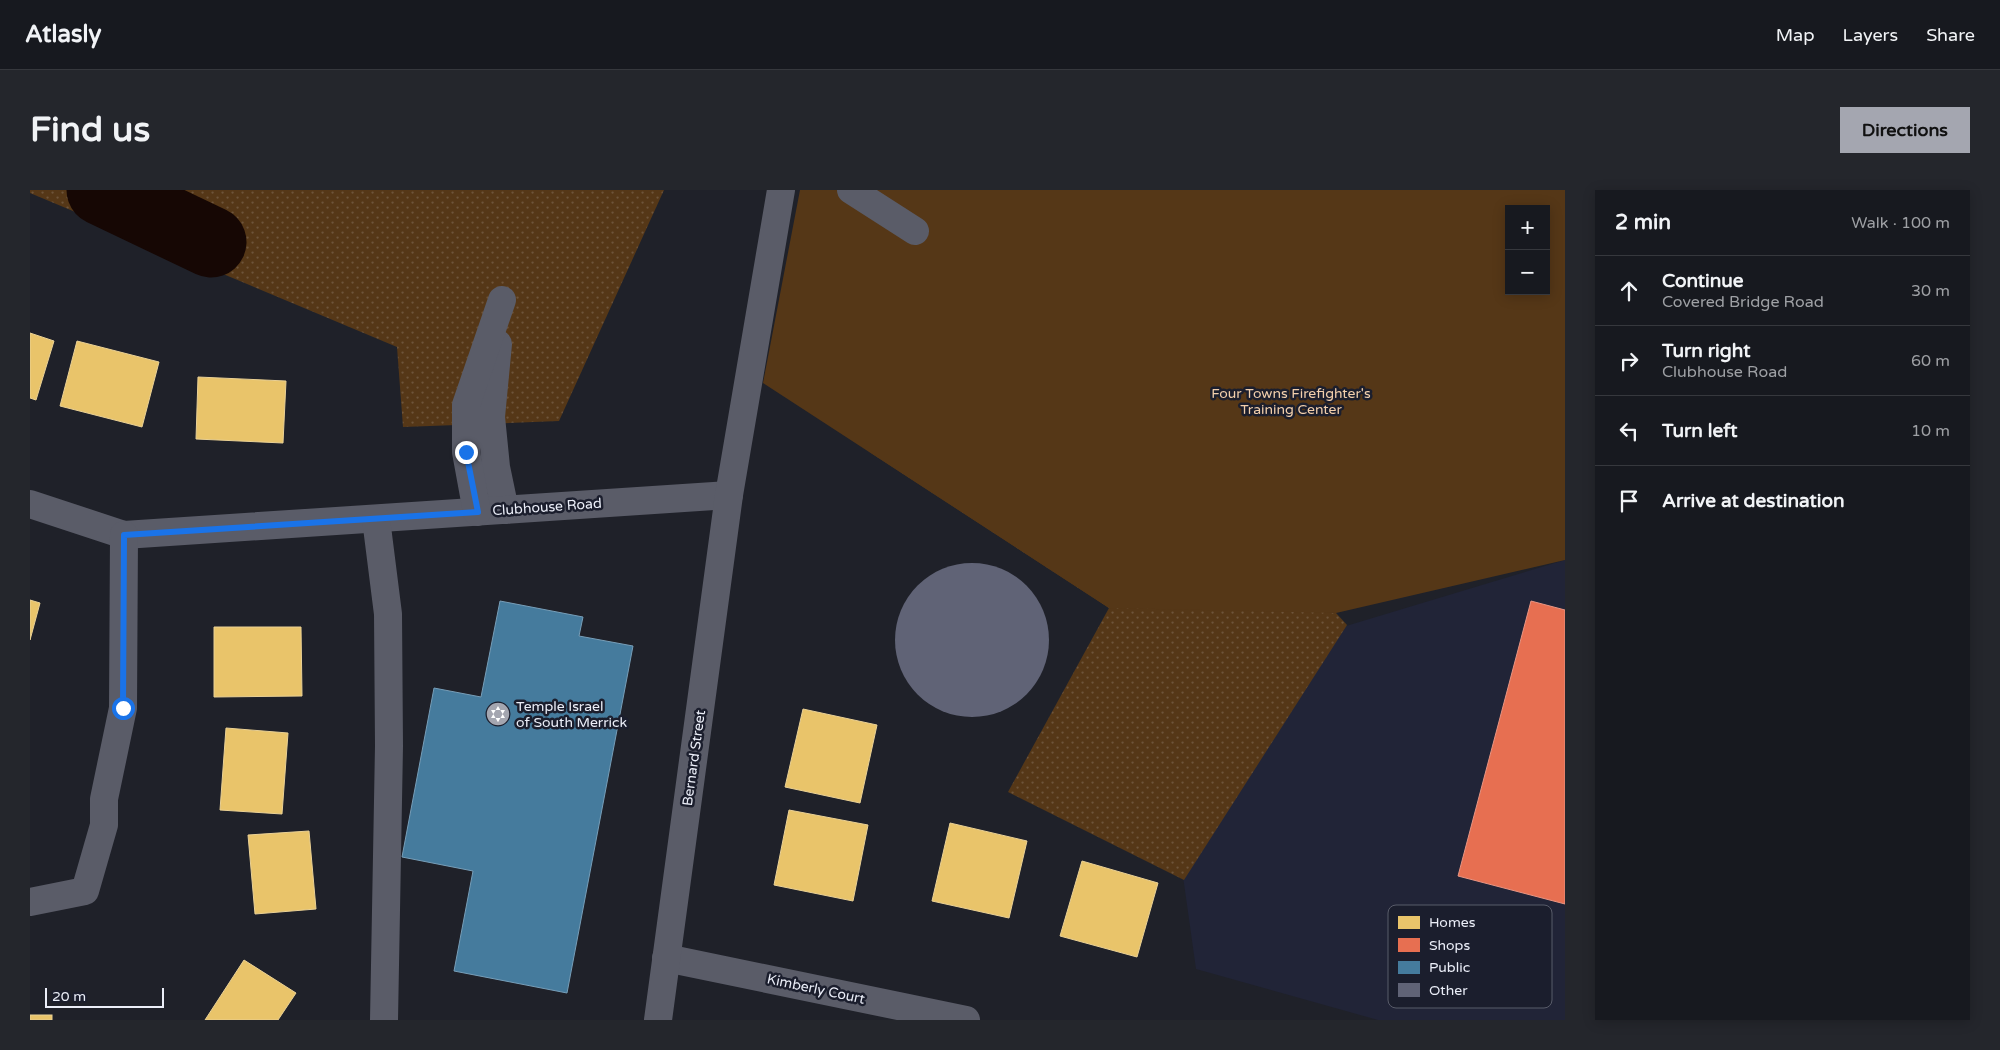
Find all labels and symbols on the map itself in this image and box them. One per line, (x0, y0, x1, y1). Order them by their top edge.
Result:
park label: Four Towns Firefighter's Training Center (1211, 385, 1371, 418)
route end (455, 441, 478, 464)
street label: Clubhouse Road (492, 495, 602, 519)
route start (112, 697, 135, 720)
place label: Temple Israel of South Merrick (516, 698, 628, 731)
synagogue icon: Temple Israel of South Merrick (485, 701, 511, 727)
street label: Bernard Street (679, 708, 709, 807)
legend (1388, 905, 1552, 1008)
text: Homes (1429, 914, 1476, 931)
text: Shops (1429, 937, 1470, 954)
text: Public (1429, 959, 1470, 976)
street label: Kimberly Court (765, 970, 867, 1008)
text: Other (1429, 982, 1468, 999)
scale bar (45, 985, 164, 1008)

